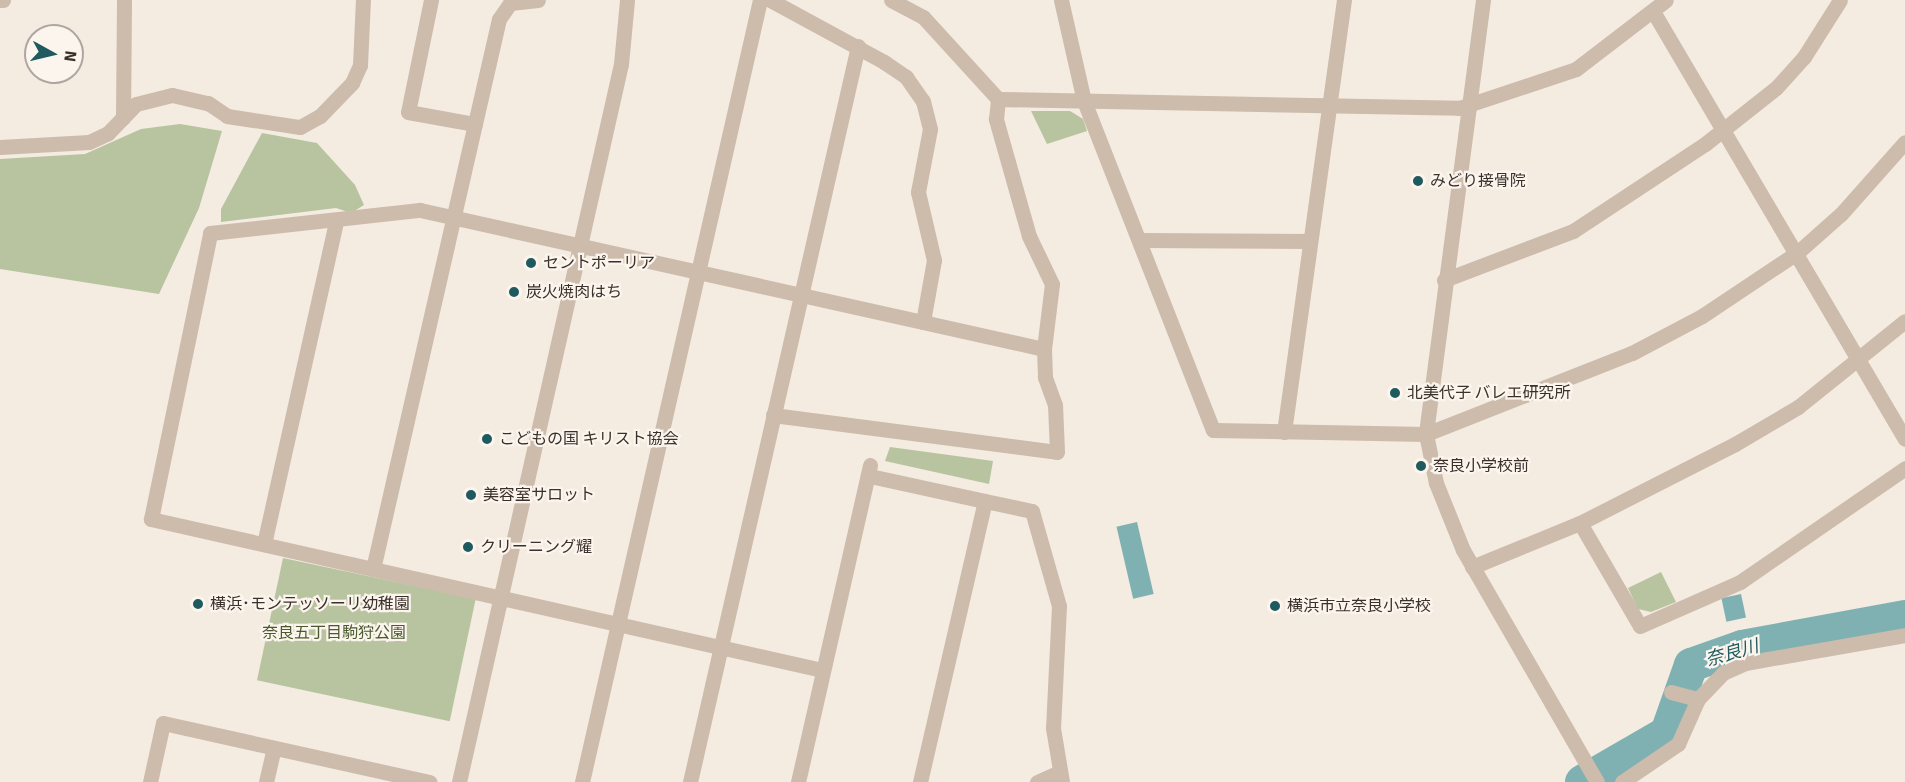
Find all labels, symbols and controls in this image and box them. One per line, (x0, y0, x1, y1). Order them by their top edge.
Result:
north arrow (24, 24, 84, 84)
text: N (59, 49, 81, 63)
place label: みどり接骨院 (1430, 171, 1526, 191)
marker: みどり接骨院 (1411, 174, 1425, 188)
place label: セントポーリア (543, 253, 655, 273)
marker: セントポーリア (524, 256, 538, 270)
place label: 炭火焼肉はち (526, 282, 622, 302)
marker: 炭火焼肉はち (507, 285, 521, 299)
place label: 北美代子 バレエ研究所 (1407, 383, 1571, 403)
marker: 北美代子 バレエ研究所 (1388, 386, 1402, 400)
place label: こどもの国 キリスト協会 (499, 429, 679, 449)
marker: こどもの国 キリスト協会 (480, 432, 494, 446)
place label: 奈良小学校前 (1433, 456, 1529, 476)
marker: 奈良小学校前 (1414, 459, 1428, 473)
place label: 美容室サロット (483, 485, 595, 505)
marker: 美容室サロット (464, 488, 478, 502)
place label: クリーニング耀 (480, 537, 592, 557)
marker: クリーニング耀 (461, 540, 475, 554)
place label: 横浜･モンテッソーリ幼稚園 (210, 594, 410, 614)
place label: 横浜市立奈良小学校 (1287, 596, 1431, 616)
marker: 横浜･モンテッソーリ幼稚園 (191, 597, 205, 611)
marker: 横浜市立奈良小学校 (1268, 599, 1282, 613)
park label: 奈良五丁目駒狩公園 (262, 623, 406, 643)
water label: 奈良川 (1703, 635, 1761, 671)

